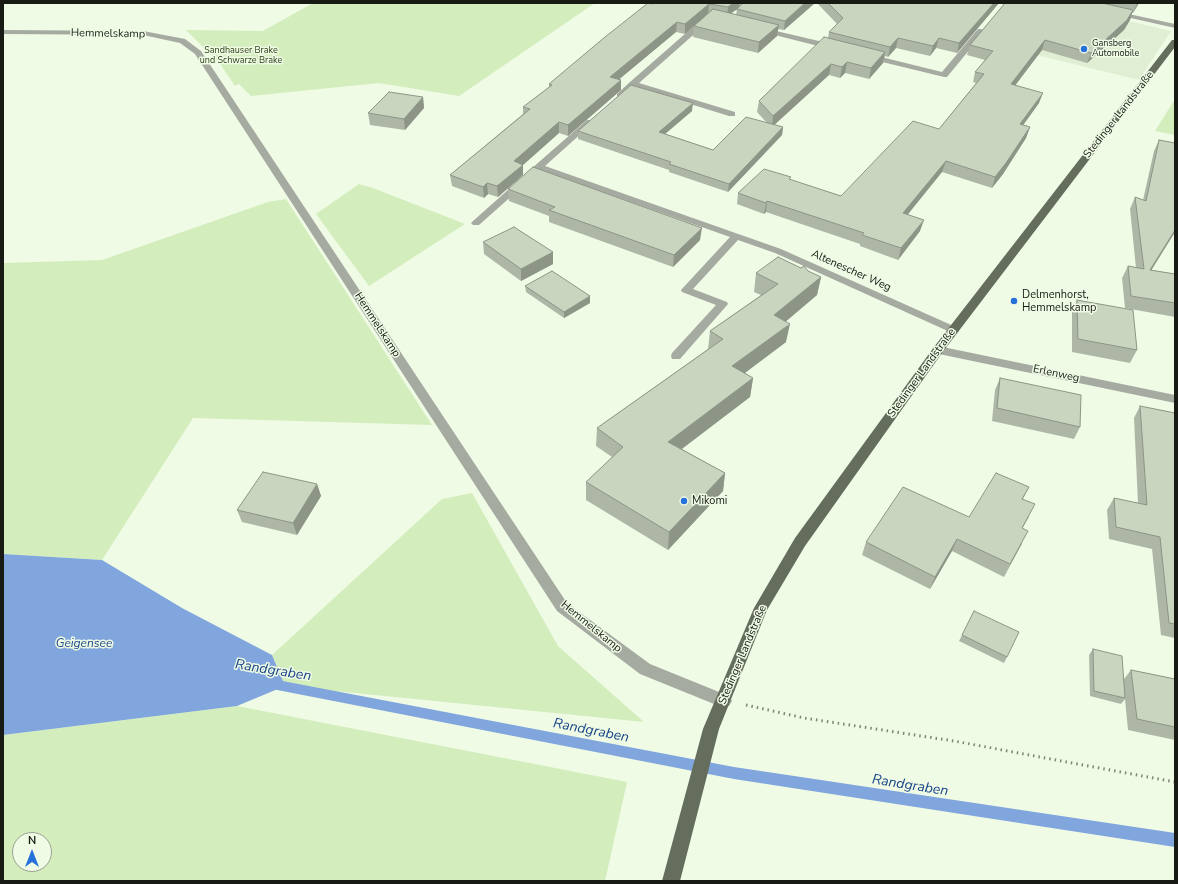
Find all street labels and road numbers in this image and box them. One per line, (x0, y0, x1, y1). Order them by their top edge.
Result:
street label: Hemmelskamp (71, 27, 145, 41)
street label: Stedinger Landstraße (1081, 69, 1157, 161)
street label: Altenescher Weg (809, 247, 893, 295)
street label: Hemmelskamp (351, 290, 403, 360)
street label: Stedinger Landstraße (885, 326, 959, 420)
street label: Erlenweg (1032, 363, 1080, 385)
street label: Hemmelskamp (558, 598, 624, 656)
street label: Stedinger Landstraße (716, 603, 770, 707)

